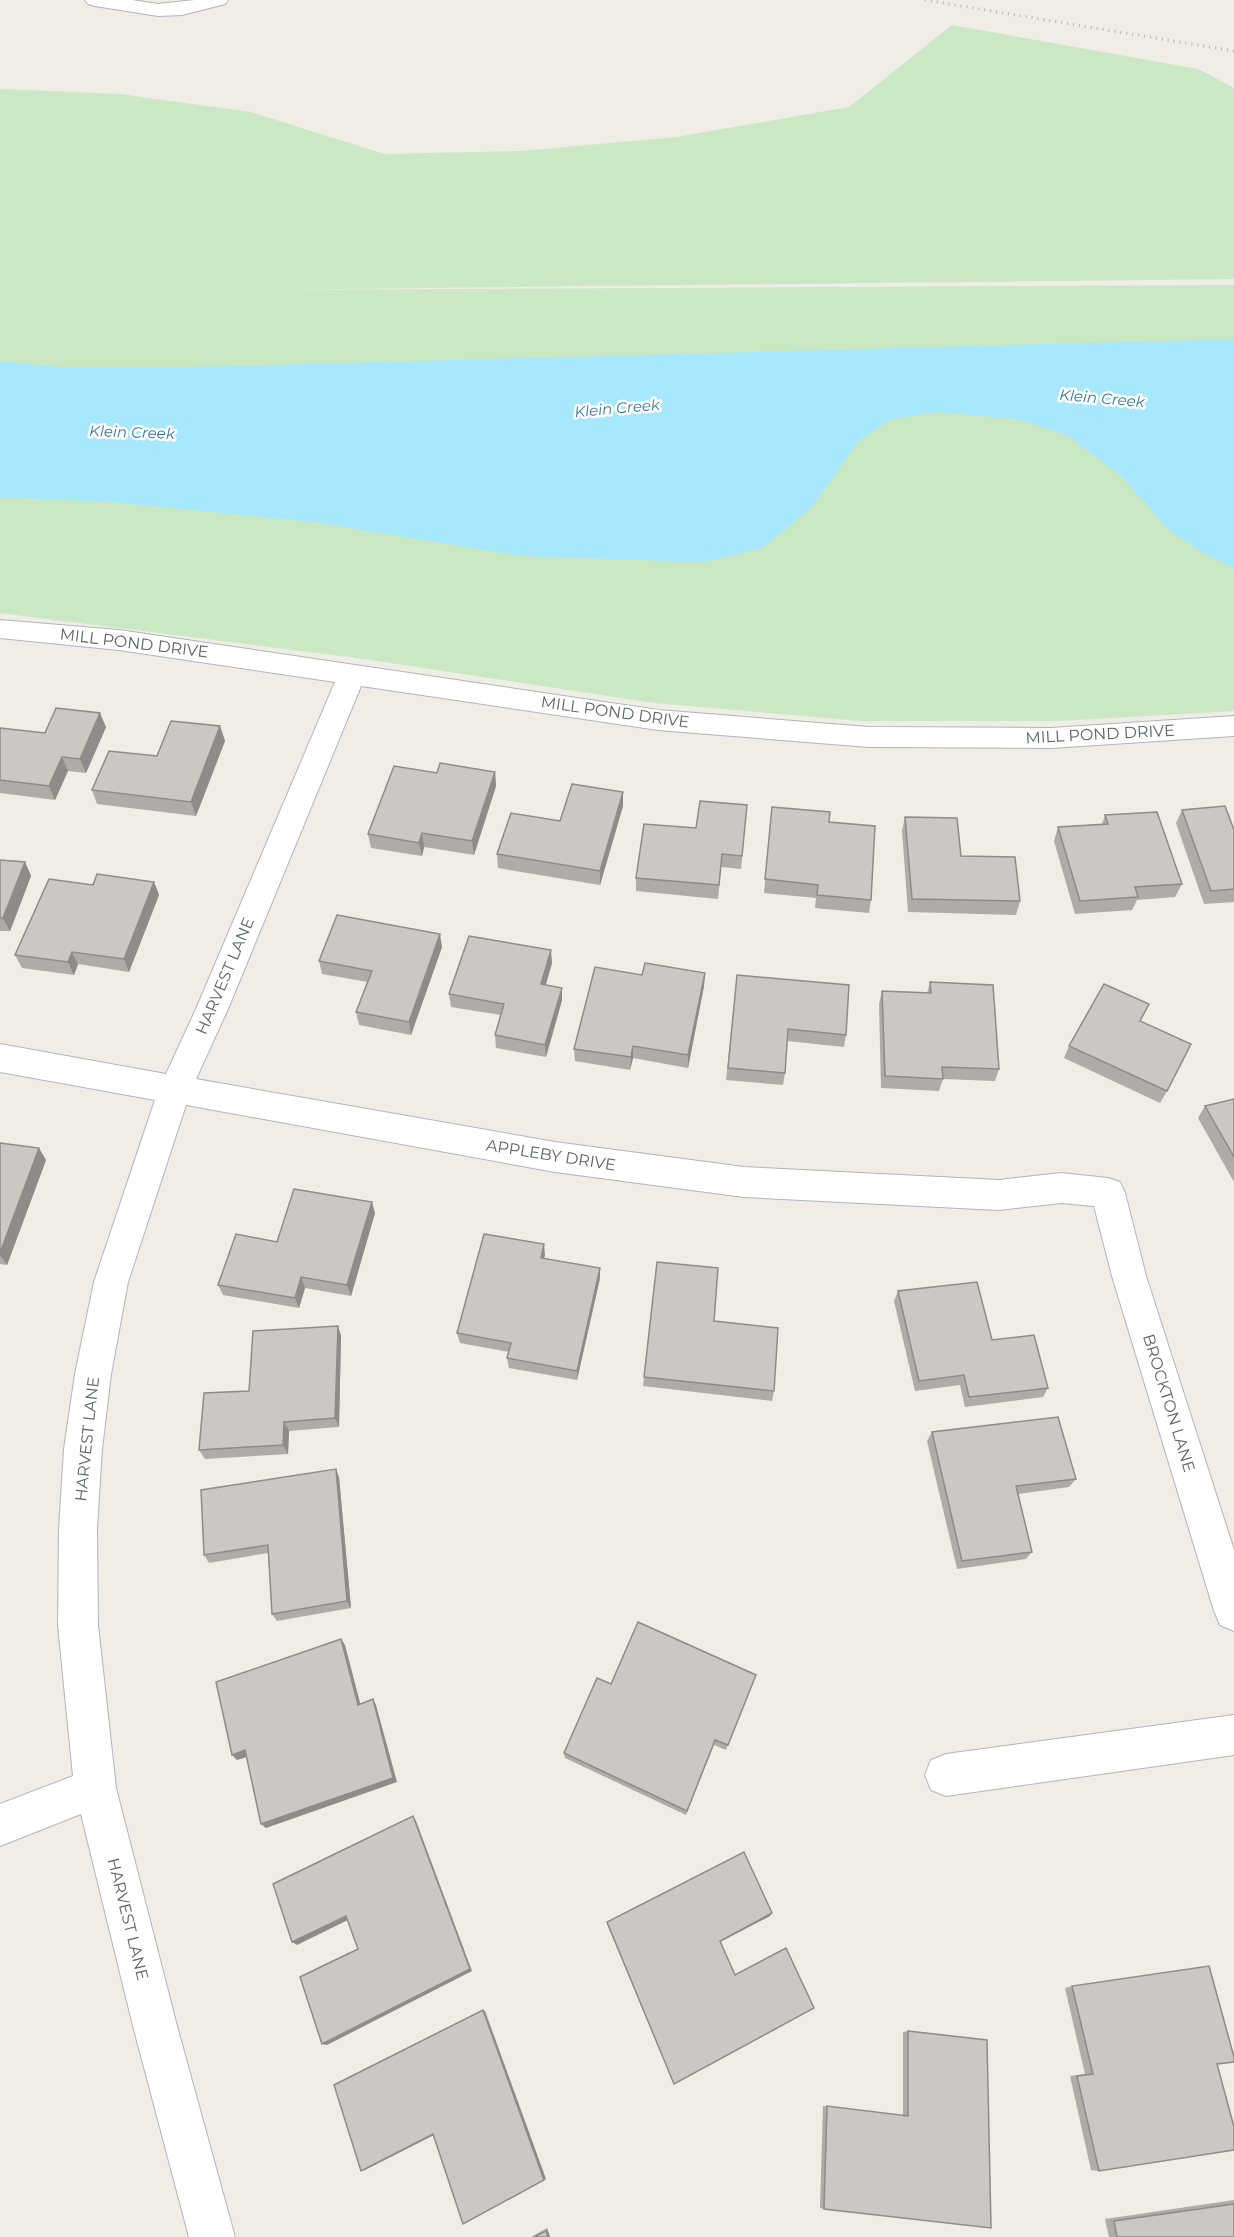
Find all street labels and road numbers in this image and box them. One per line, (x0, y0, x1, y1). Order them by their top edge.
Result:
street label: MILL POND DRIVE (59, 624, 209, 662)
street label: MILL POND DRIVE (540, 692, 690, 732)
street label: MILL POND DRIVE (1025, 721, 1175, 747)
street label: HARVEST LANE (192, 915, 258, 1037)
street label: APPLEBY DRIVE (485, 1135, 617, 1175)
street label: BROCKTON LANE (1139, 1332, 1199, 1474)
street label: HARVEST LANE (71, 1376, 103, 1502)
street label: HARVEST LANE (104, 1856, 152, 1982)

